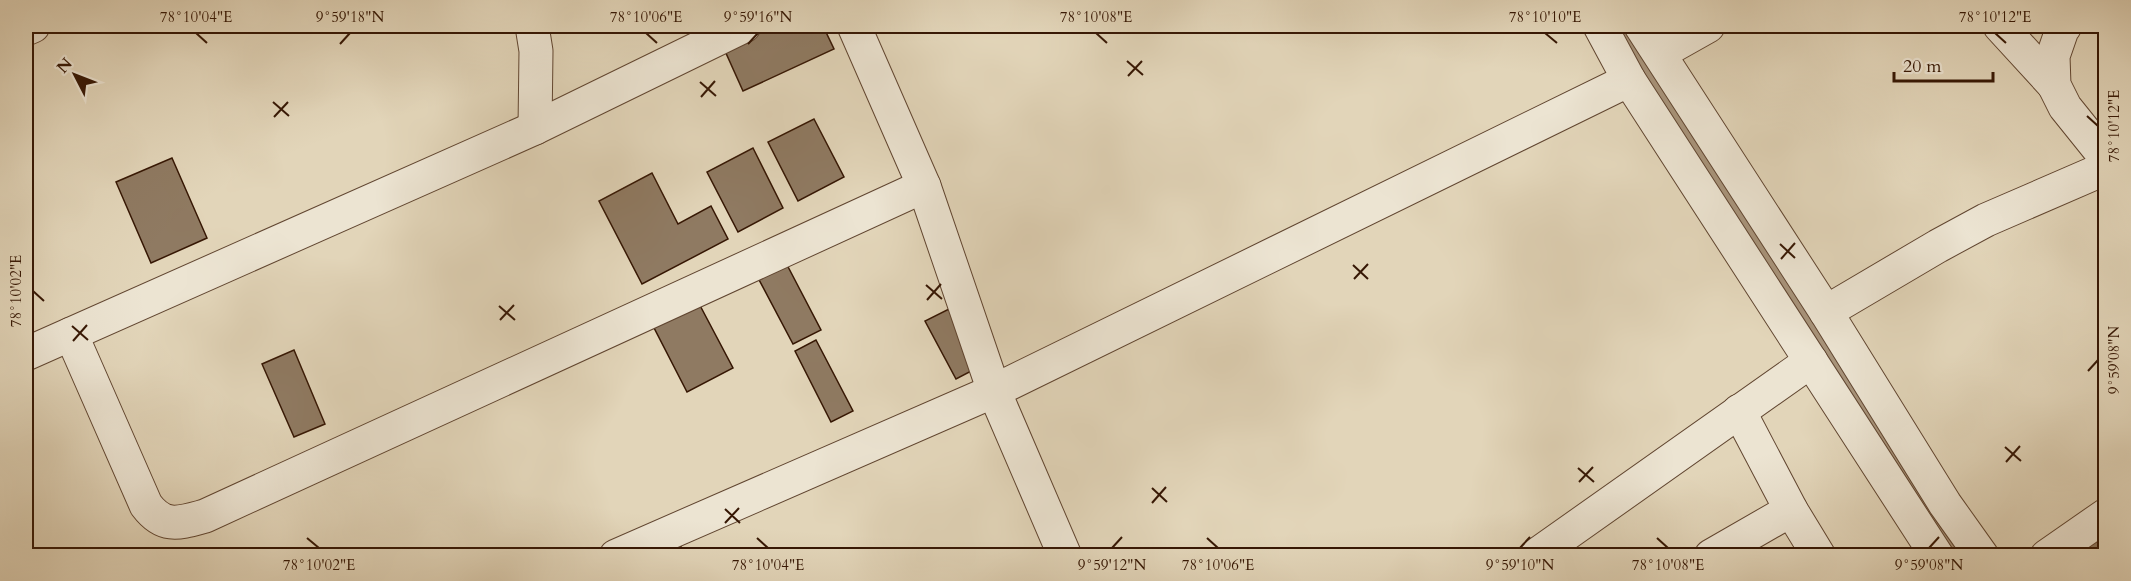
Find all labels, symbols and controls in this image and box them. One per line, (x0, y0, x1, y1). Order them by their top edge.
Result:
text: 78°10'04"E (160, 7, 232, 27)
text: 9°59'18"N (316, 7, 384, 27)
text: 78°10'06"E (610, 7, 682, 27)
text: 9°59'16"N (724, 7, 792, 27)
text: 78°10'08"E (1060, 7, 1132, 27)
text: 78°10'10"E (1509, 7, 1581, 27)
text: 78°10'12"E (1959, 7, 2031, 27)
north arrow (45, 45, 105, 105)
scale bar (1894, 45, 1993, 83)
text: N (52, 53, 77, 78)
text: 20 m (1903, 54, 1942, 79)
text: 78°10'12"E (2104, 90, 2124, 162)
text: 78°10'02"E (6, 255, 26, 327)
text: 9°59'08"N (2104, 326, 2124, 394)
text: 78°10'02"E (283, 555, 355, 575)
text: 78°10'04"E (732, 555, 804, 575)
text: 9°59'12"N (1078, 555, 1146, 575)
text: 78°10'06"E (1182, 555, 1254, 575)
text: 9°59'10"N (1486, 555, 1554, 575)
text: 78°10'08"E (1632, 555, 1704, 575)
text: 9°59'08"N (1895, 555, 1963, 575)

